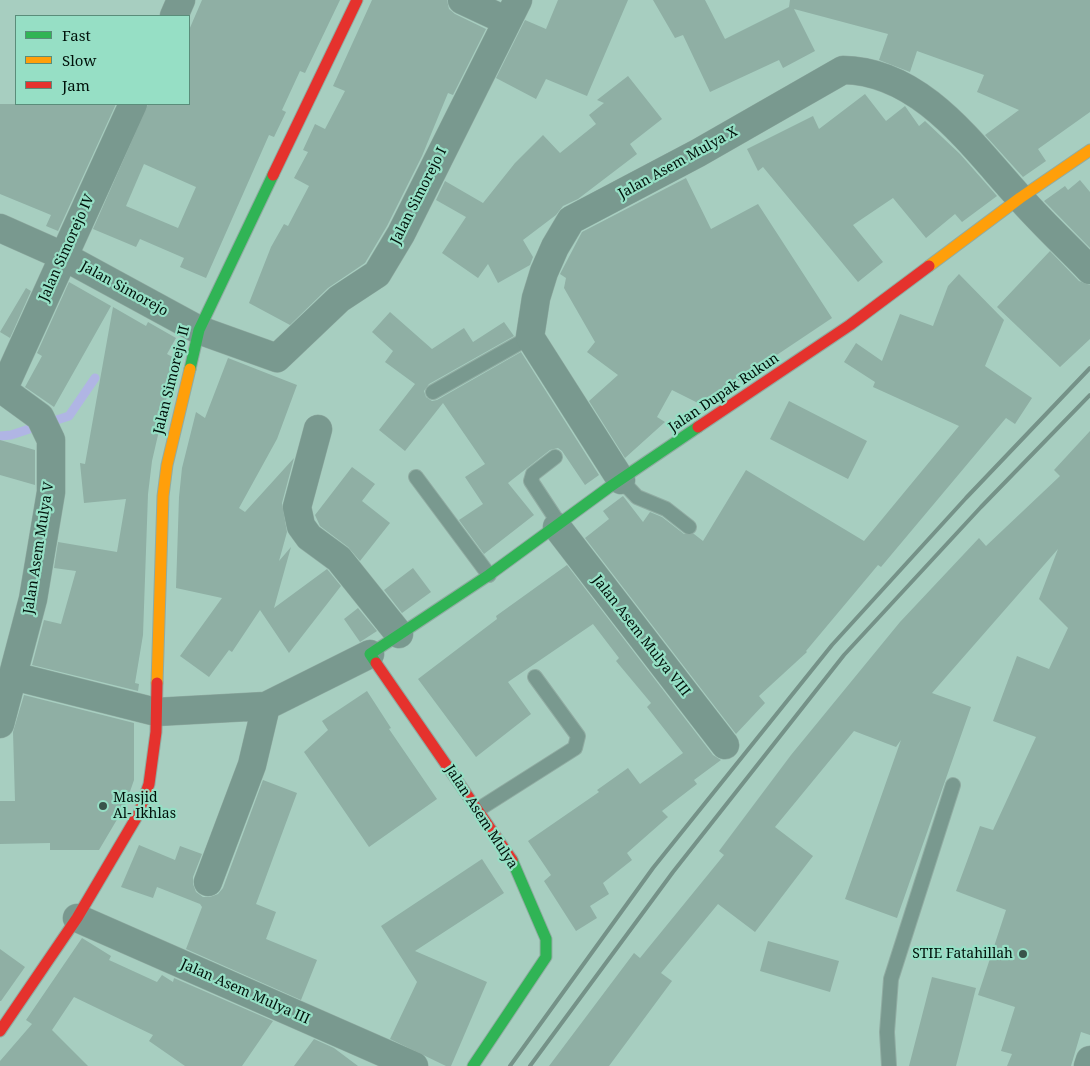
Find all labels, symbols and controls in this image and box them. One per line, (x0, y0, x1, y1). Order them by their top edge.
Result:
legend (15, 15, 190, 105)
text: Fast (62, 25, 91, 45)
text: Slow (62, 50, 96, 70)
text: Jam (62, 75, 90, 95)
street label: Jalan Asem Mulya X (616, 123, 740, 203)
street label: Jalan Simorejo I (387, 145, 451, 247)
street label: Jalan Simorejo IV (36, 192, 98, 304)
street label: Jalan Simorejo (77, 258, 171, 320)
street label: Jalan Simorejo II (150, 324, 194, 436)
street label: Jalan Dupak Rukun (666, 350, 782, 436)
street label: Jalan Asem Mulya V (20, 481, 58, 615)
street label: Jalan Asem Mulya VIII (589, 572, 693, 700)
street label: Jalan Asem Mulya (441, 762, 521, 872)
place label: Masjid Al- Ikhlas (113, 790, 176, 822)
marker: Masjid Al- Ikhlas (97, 800, 109, 812)
place label: STIE Fatahillah (912, 946, 1013, 962)
marker: STIE Fatahillah (1017, 948, 1029, 960)
street label: Jalan Asem Mulya III (178, 956, 312, 1028)

